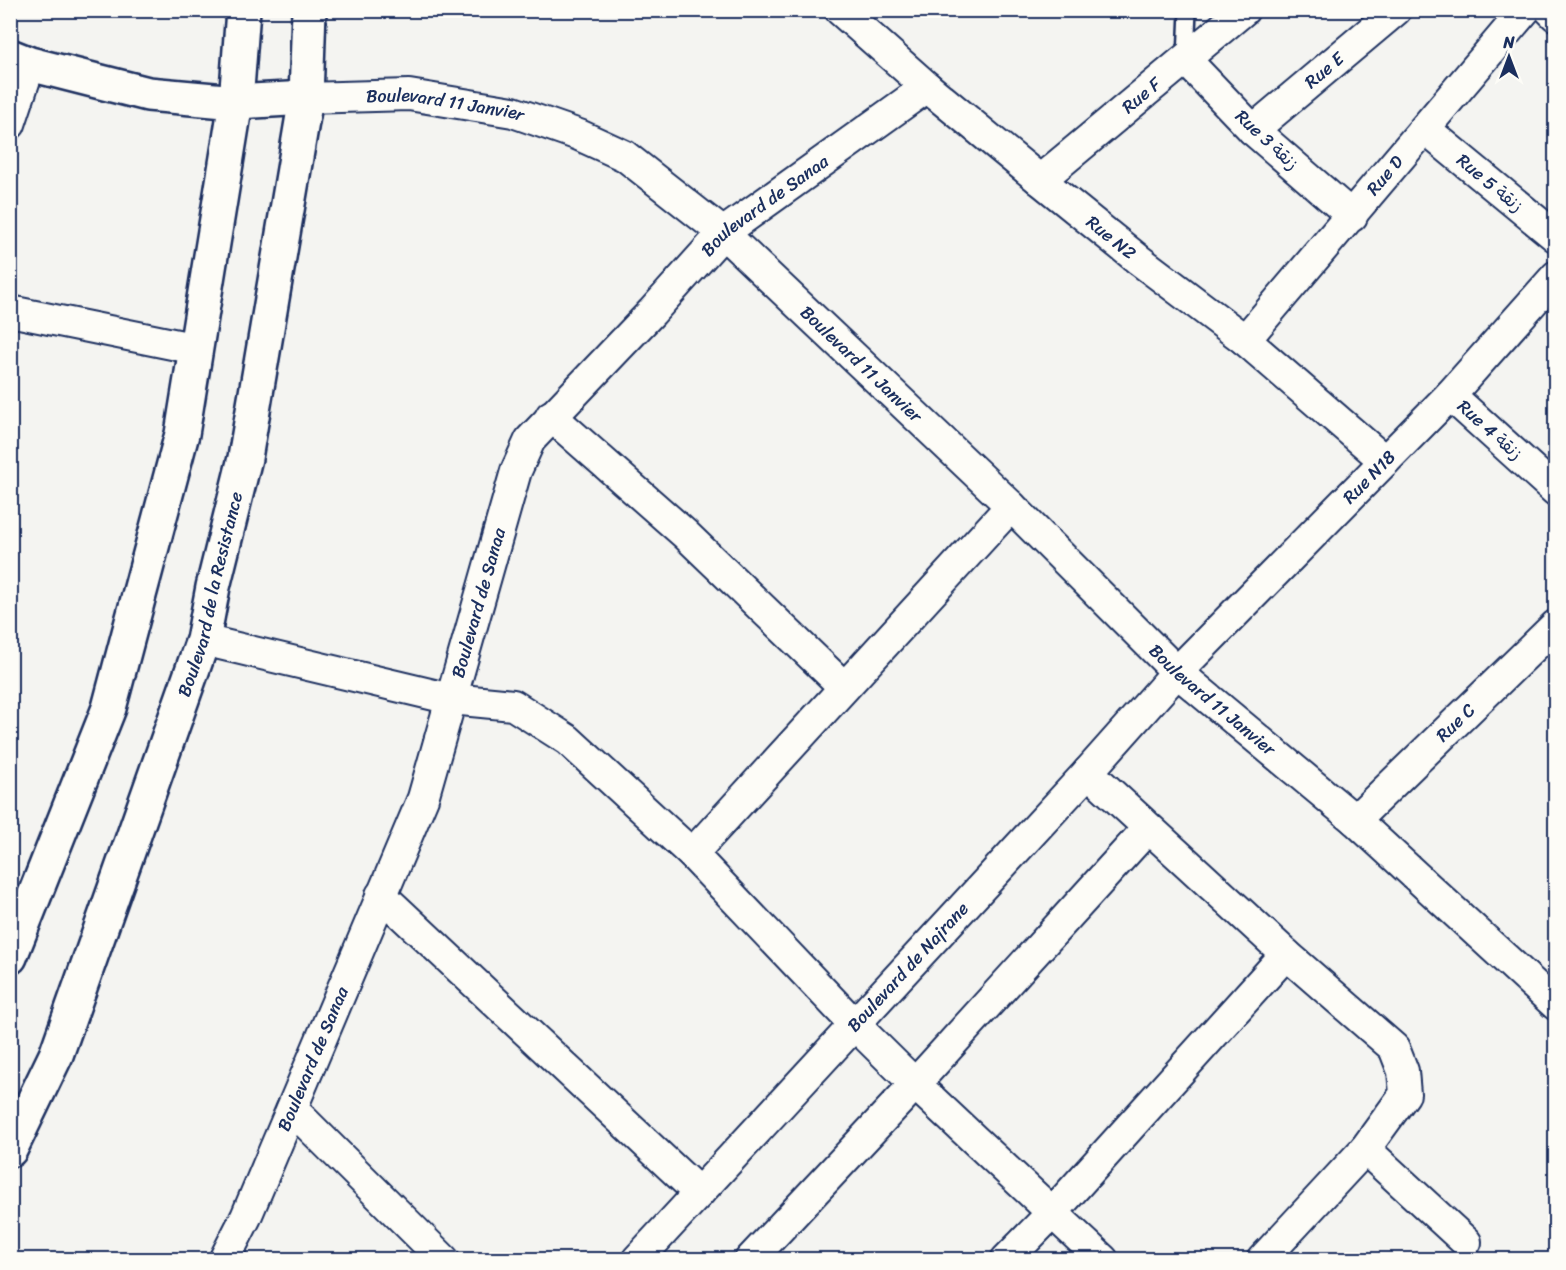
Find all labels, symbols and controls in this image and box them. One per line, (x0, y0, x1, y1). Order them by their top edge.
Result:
north arrow (1479, 27, 1539, 87)
text: N (1502, 28, 1515, 57)
street label: Rue E (1297, 43, 1352, 97)
street label: Rue F (1114, 68, 1170, 122)
street label: Boulevard 11 Janvier (366, 79, 531, 131)
street label: Rue 3 زنقة (1227, 101, 1307, 179)
street label: Boulevard de Sanaa (693, 145, 836, 264)
street label: Rue 5 زنقة (1449, 145, 1531, 221)
street label: Rue D (1358, 147, 1412, 203)
street label: Rue N2 (1079, 207, 1144, 268)
street label: Boulevard 11 Janvier (792, 297, 931, 432)
street label: Rue 4 زنقة (1450, 391, 1530, 469)
street label: Rue N18 (1335, 442, 1404, 512)
street label: Boulevard de la Resistance (168, 488, 252, 701)
street label: Boulevard de Sanaa (442, 523, 515, 682)
street label: Boulevard 11 Janvier (1141, 636, 1284, 765)
street label: Rue C (1428, 695, 1483, 750)
street label: Boulevard de Najrane (839, 894, 977, 1040)
street label: Boulevard de Sanaa (268, 980, 358, 1136)

